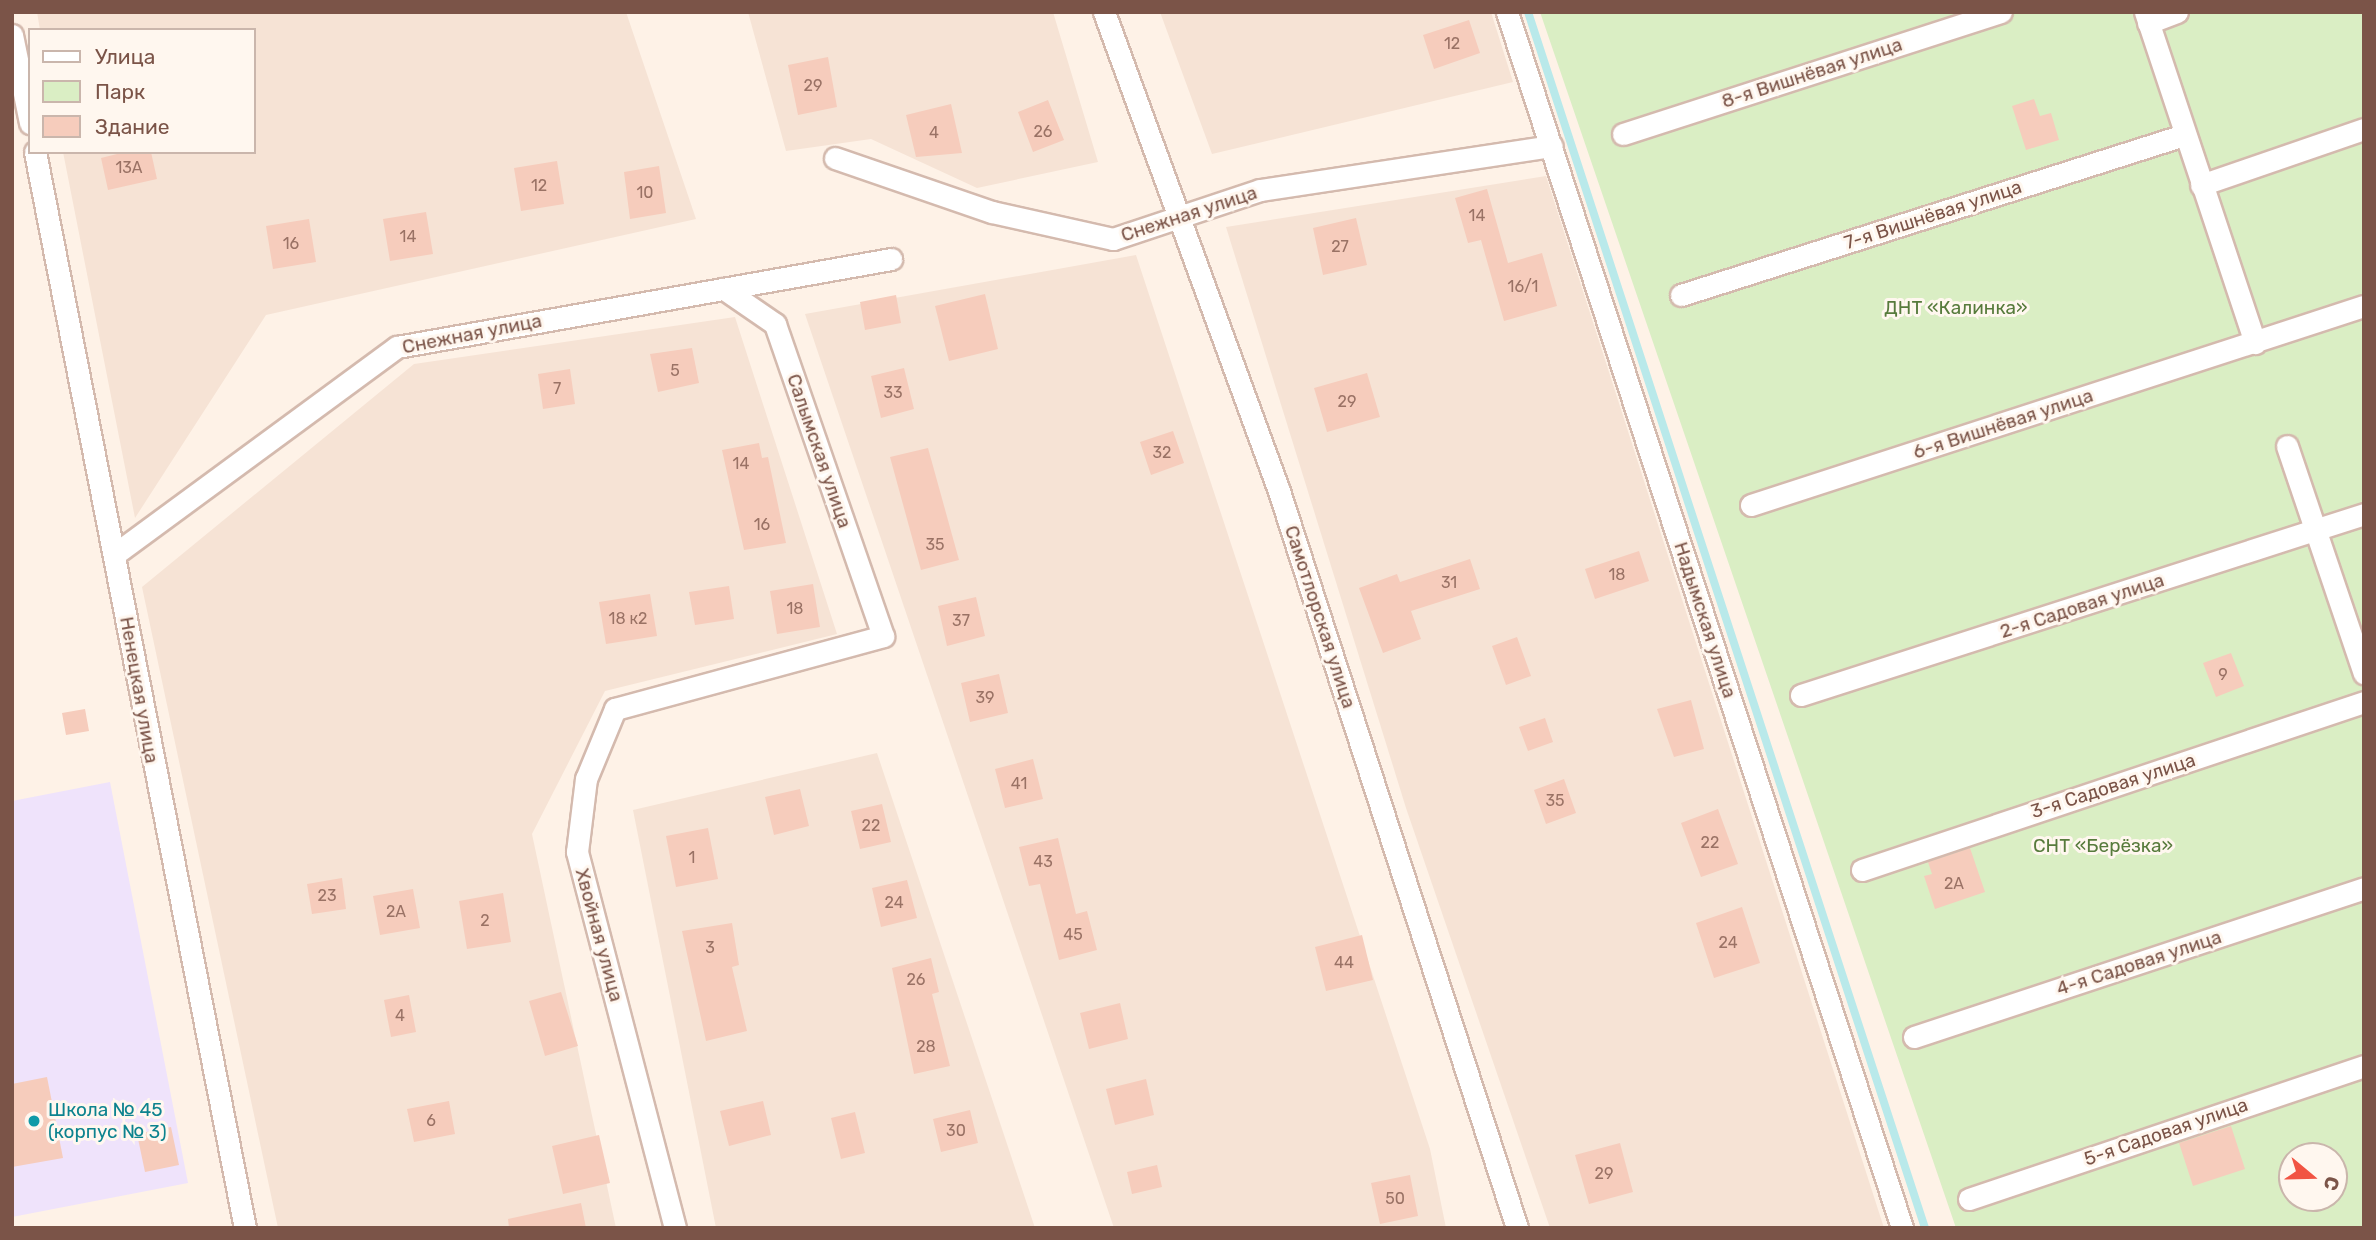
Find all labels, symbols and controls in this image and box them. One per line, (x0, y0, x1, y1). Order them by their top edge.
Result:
legend (28, 28, 256, 154)
street label: 8-я Вишнёвая улица (1719, 33, 1905, 113)
house number: 12 (1444, 34, 1460, 54)
text: Улица (95, 44, 155, 69)
house number: 29 (804, 76, 822, 96)
text: Парк (95, 79, 145, 104)
text: Здание (95, 114, 170, 139)
house number: 26 (1033, 122, 1053, 142)
house number: 4 (929, 123, 939, 143)
house number: 13А (115, 158, 143, 178)
street label: 7-я Вишнёвая улица (1841, 175, 2025, 255)
house number: 12 (531, 176, 547, 196)
street label: Снежная улица (1118, 181, 1260, 247)
house number: 10 (636, 183, 654, 203)
house number: 14 (1469, 206, 1485, 226)
house number: 14 (400, 227, 416, 247)
house number: 16 (283, 234, 299, 254)
house number: 27 (1331, 237, 1349, 257)
house number: 16/1 (1508, 277, 1538, 297)
park label: ДНТ «Калинка» (1884, 297, 2028, 319)
street label: Снежная улица (400, 309, 544, 359)
house number: 5 (670, 361, 680, 381)
street label: Салымская улица (782, 371, 856, 531)
house number: 7 (553, 379, 561, 399)
house number: 33 (883, 383, 903, 403)
street label: 6-я Вишнёвая улица (1910, 384, 2096, 464)
house number: 29 (1338, 392, 1356, 412)
house number: 32 (1152, 443, 1172, 463)
house number: 14 (733, 454, 749, 474)
house number: 16 (754, 515, 770, 535)
street label: Самотлорская улица (1280, 523, 1360, 711)
house number: 35 (925, 535, 945, 555)
street label: Надымская улица (1669, 539, 1741, 701)
house number: 18 (1608, 565, 1626, 585)
street label: 2-я Садовая улица (1997, 569, 2167, 643)
house number: 31 (1441, 573, 1457, 593)
house number: 18 (786, 599, 804, 619)
house number: 18 к2 (609, 609, 647, 629)
house number: 37 (952, 611, 970, 631)
street label: Ненецкая улица (115, 615, 163, 765)
house number: 9 (2218, 665, 2228, 685)
house number: 39 (975, 688, 995, 708)
street label: 3-я Садовая улица (2028, 749, 2198, 823)
house number: 41 (1011, 774, 1027, 794)
house number: 35 (1545, 791, 1565, 811)
house number: 22 (862, 816, 880, 836)
house number: 22 (1701, 833, 1719, 853)
park label: СНТ «Берёзка» (2033, 835, 2173, 857)
house number: 1 (689, 848, 695, 868)
house number: 43 (1033, 852, 1053, 872)
street label: Хвойная улица (570, 866, 628, 1004)
house number: 2А (1944, 874, 1964, 894)
house number: 23 (317, 886, 337, 906)
house number: 24 (884, 893, 904, 913)
house number: 2А (386, 902, 406, 922)
house number: 2 (480, 911, 490, 931)
house number: 45 (1063, 925, 1083, 945)
street label: 4-я Садовая улица (2054, 926, 2224, 1000)
house number: 24 (1718, 933, 1738, 953)
house number: 3 (705, 938, 715, 958)
house number: 44 (1334, 953, 1354, 973)
house number: 26 (906, 970, 926, 990)
house number: 4 (395, 1006, 405, 1026)
house number: 28 (916, 1037, 936, 1057)
street label: 5-я Садовая улица (2081, 1093, 2251, 1171)
place label: Школа № 45 (корпус № 3) (48, 1099, 167, 1143)
house number: 6 (426, 1111, 436, 1131)
marker: Школа № 45 (корпус № 3) (26, 1113, 42, 1129)
house number: 30 (946, 1121, 966, 1141)
north arrow (2278, 1142, 2348, 1212)
house number: 29 (1595, 1164, 1613, 1184)
text: С (2318, 1173, 2344, 1193)
house number: 50 (1385, 1189, 1405, 1209)

